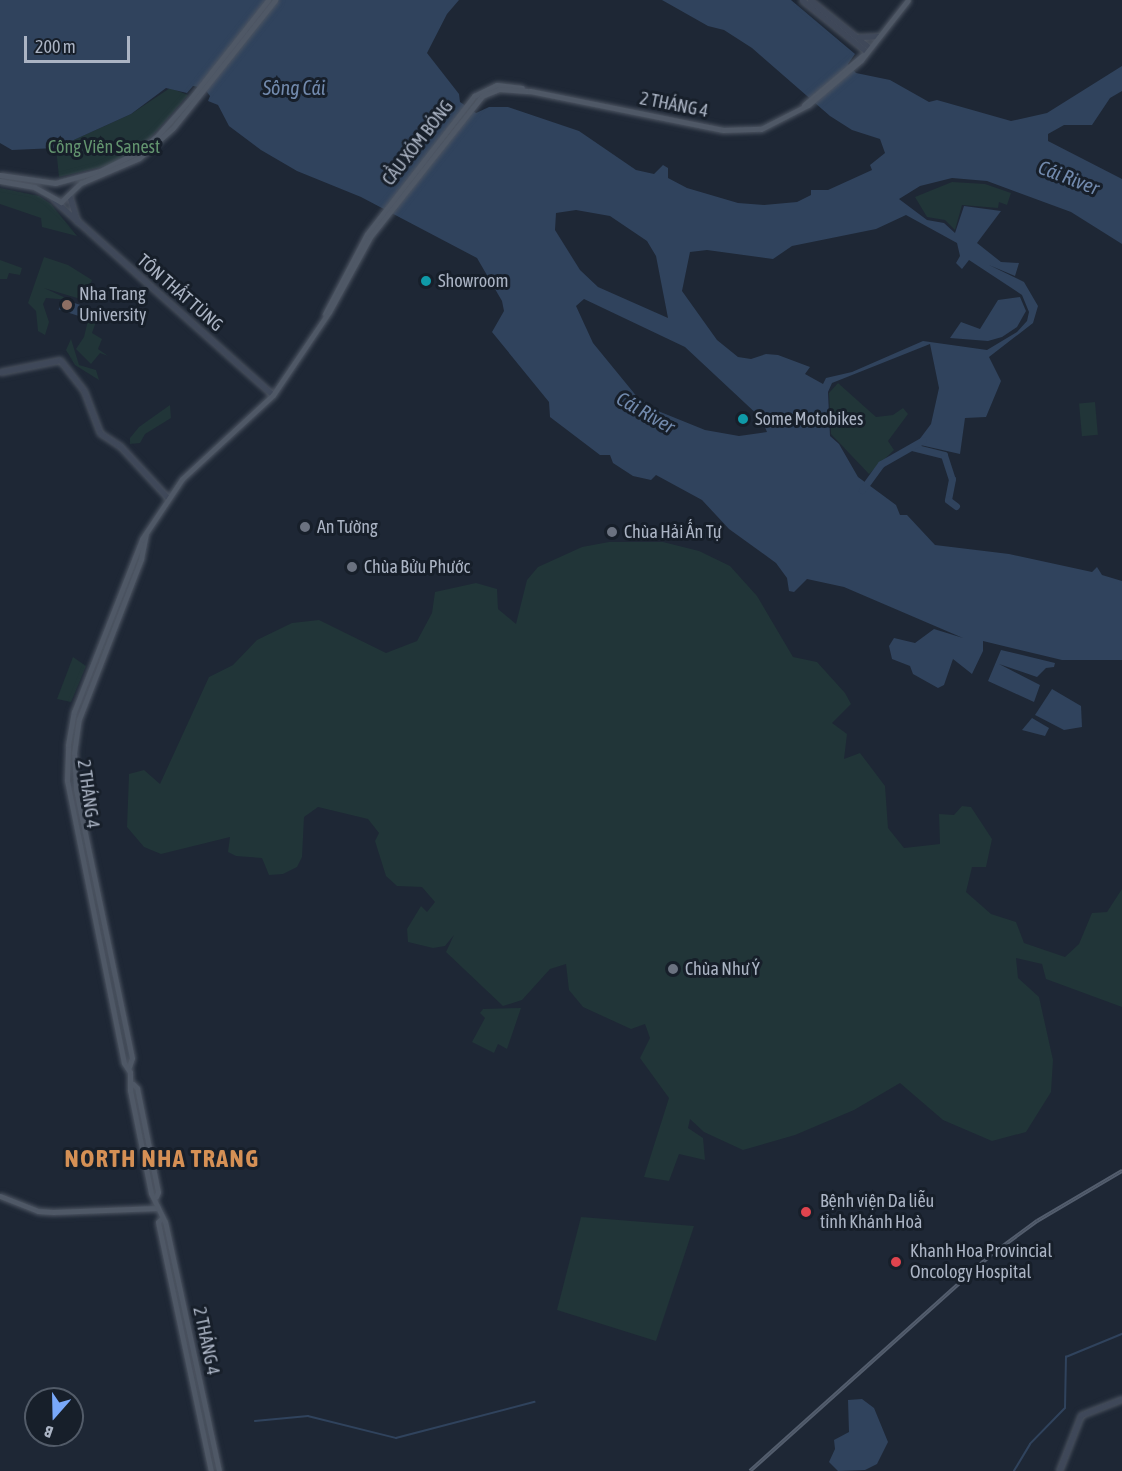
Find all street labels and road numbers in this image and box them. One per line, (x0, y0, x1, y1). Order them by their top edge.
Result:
street label: 2 THÁNG 4 (638, 88, 710, 122)
street label: CẦU XÓM BÓNG (378, 96, 458, 190)
street label: TÔN THẤT TÙNG (133, 250, 227, 336)
street label: 2 THÁNG 4 (72, 758, 104, 830)
street label: 2 THÁNG 4 (188, 1305, 224, 1377)

